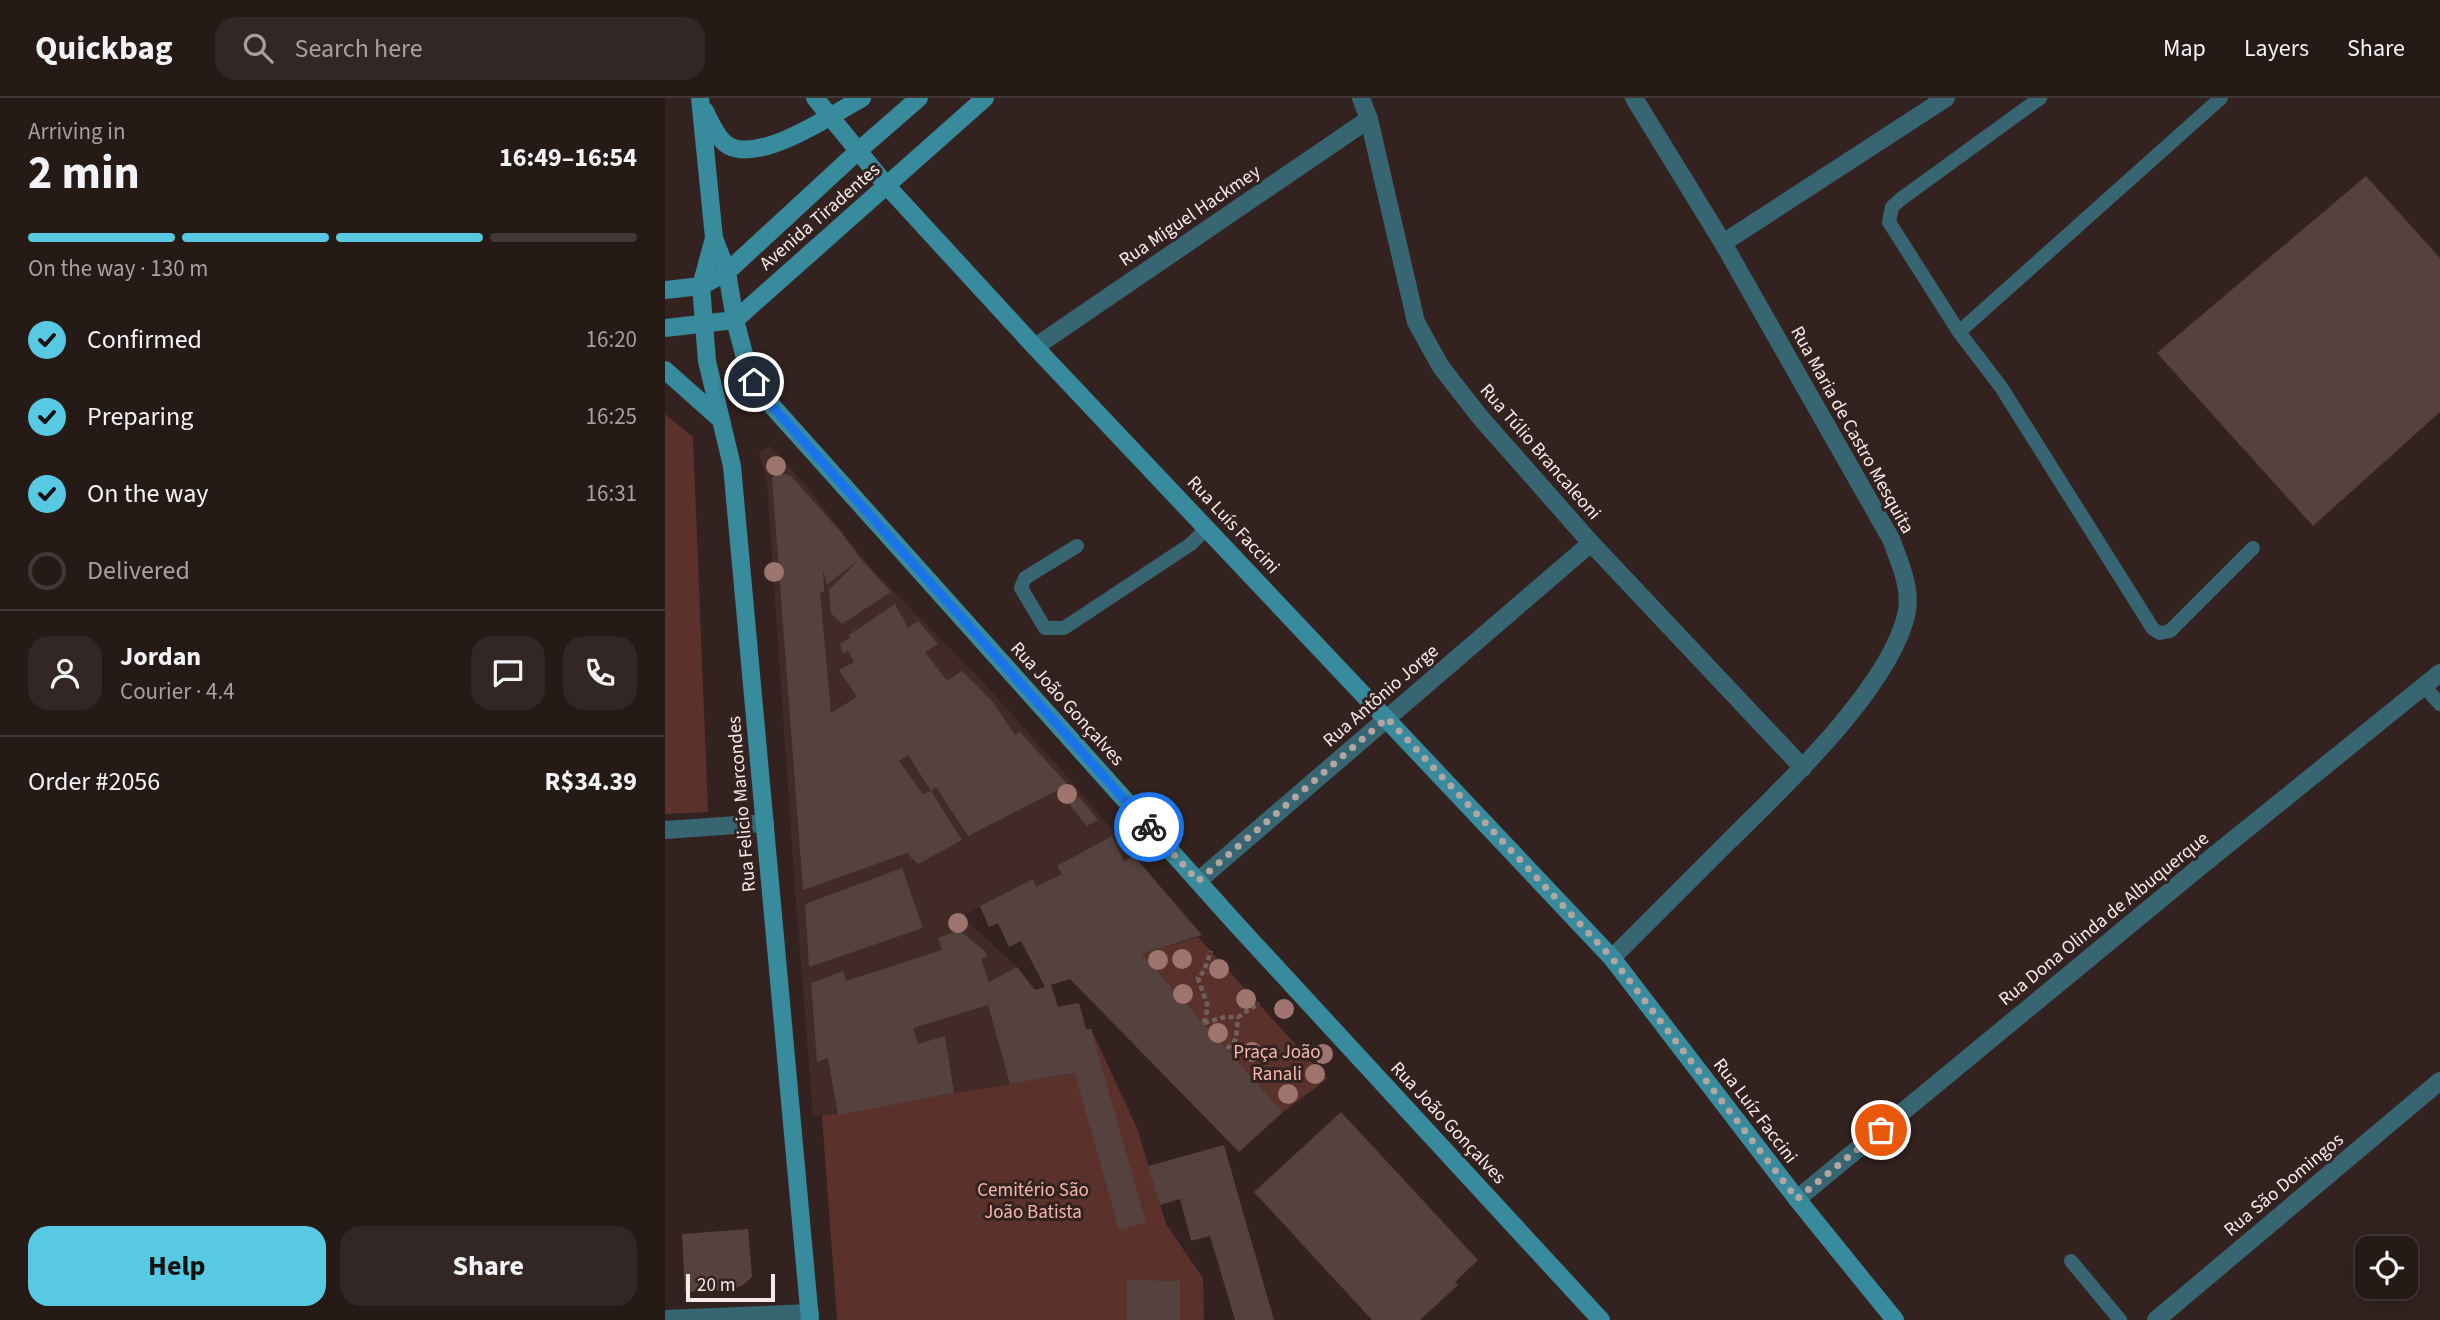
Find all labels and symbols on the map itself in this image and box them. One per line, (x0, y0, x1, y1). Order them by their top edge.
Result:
street label: Avenida Tiradentes (754, 157, 886, 277)
street label: Rua Miguel Hackmey (1114, 159, 1266, 273)
street label: Rua Maria de Castro Mesquita (1784, 321, 1920, 539)
pin (724, 352, 784, 412)
street label: Rua Túlio Brancaleoni (1473, 378, 1607, 526)
street label: Rua Luís Faccini (1180, 470, 1286, 580)
street label: Rua João Gonçalves (1004, 636, 1130, 772)
street label: Rua Antônio Jorge (1317, 638, 1445, 754)
street label: Rua Felicio Marcondes (721, 715, 763, 893)
courier (1114, 792, 1184, 862)
street label: Rua Dona Olinda de Albuquerque (1993, 826, 2215, 1012)
park label: Praça João Ranali (1233, 1039, 1321, 1088)
street label: Rua Luíz Faccini (1706, 1053, 1804, 1169)
street label: Rua João Gonçalves (1384, 1056, 1512, 1190)
pin (1851, 1100, 1911, 1160)
street label: Rua São Domingos (2218, 1127, 2350, 1243)
park label: Cemitério São João Batista (977, 1177, 1089, 1226)
scale bar (686, 1271, 775, 1303)

